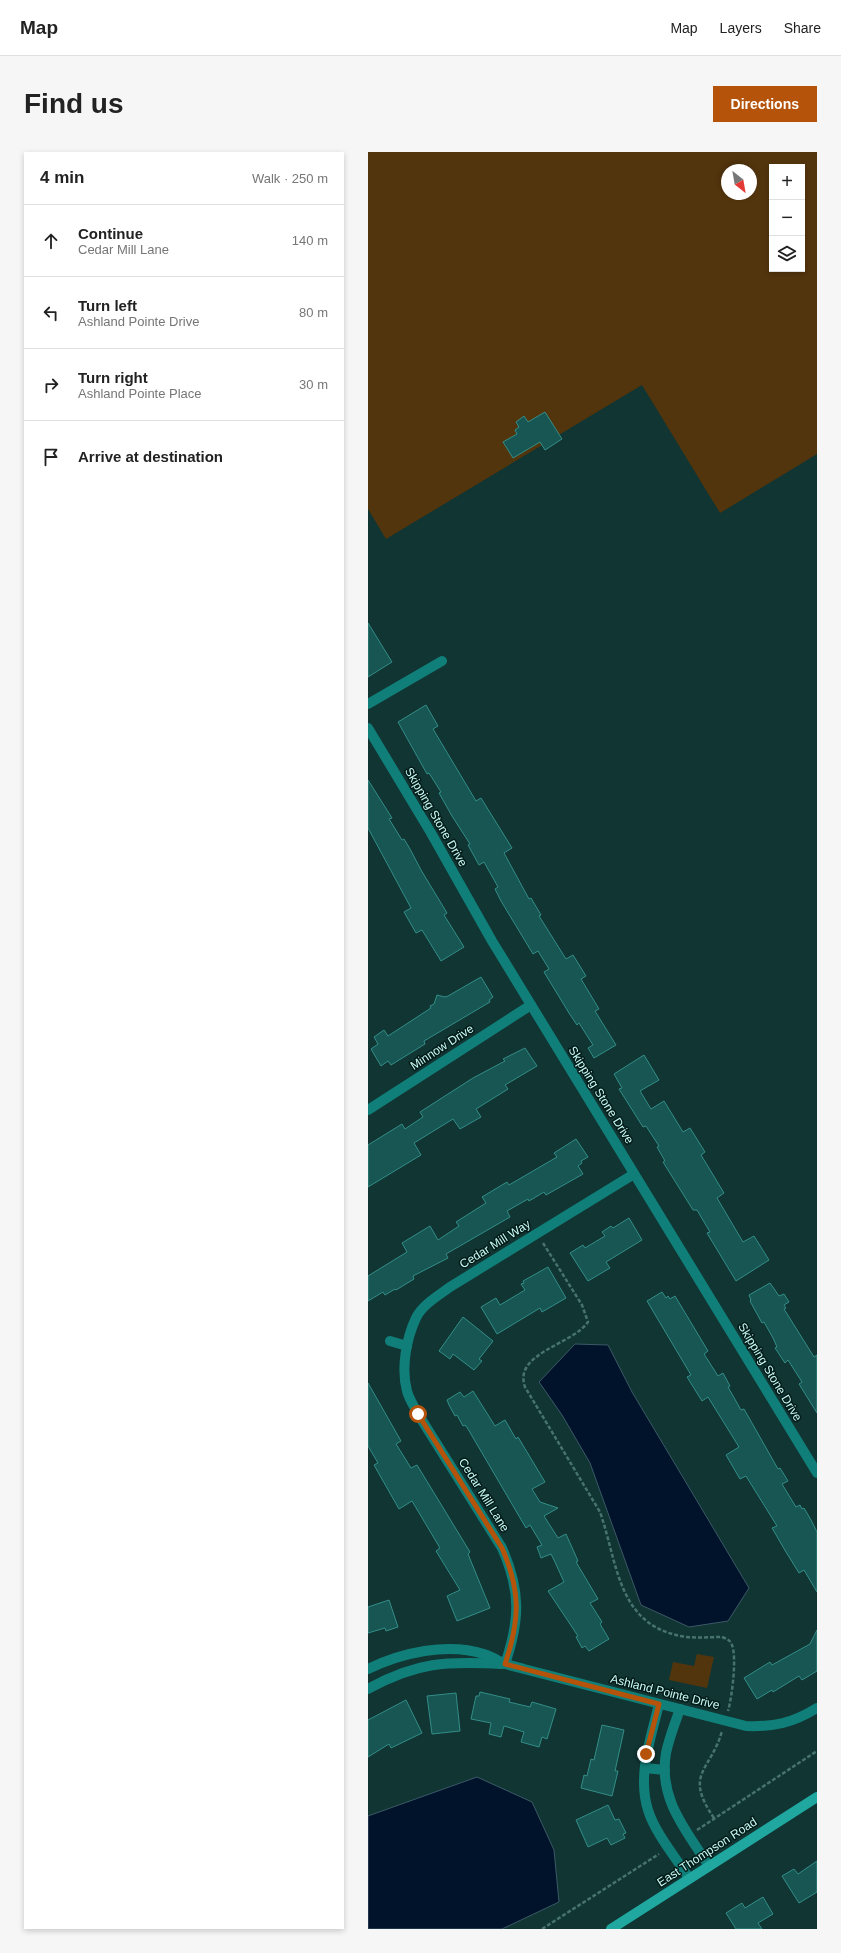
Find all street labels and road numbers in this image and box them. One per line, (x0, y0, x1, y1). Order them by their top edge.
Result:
street label: Skipping Stone Drive (402, 765, 470, 869)
street label: Minnow Drive (408, 1021, 477, 1073)
street label: Skipping Stone Drive (565, 1044, 637, 1147)
street label: Cedar Mill Way (457, 1217, 533, 1271)
street label: Skipping Stone Drive (735, 1320, 805, 1424)
street label: Cedar Mill Lane (456, 1456, 512, 1535)
street label: Ashland Pointe Drive (609, 1672, 721, 1712)
street label: East Thompson Road (655, 1815, 759, 1889)

